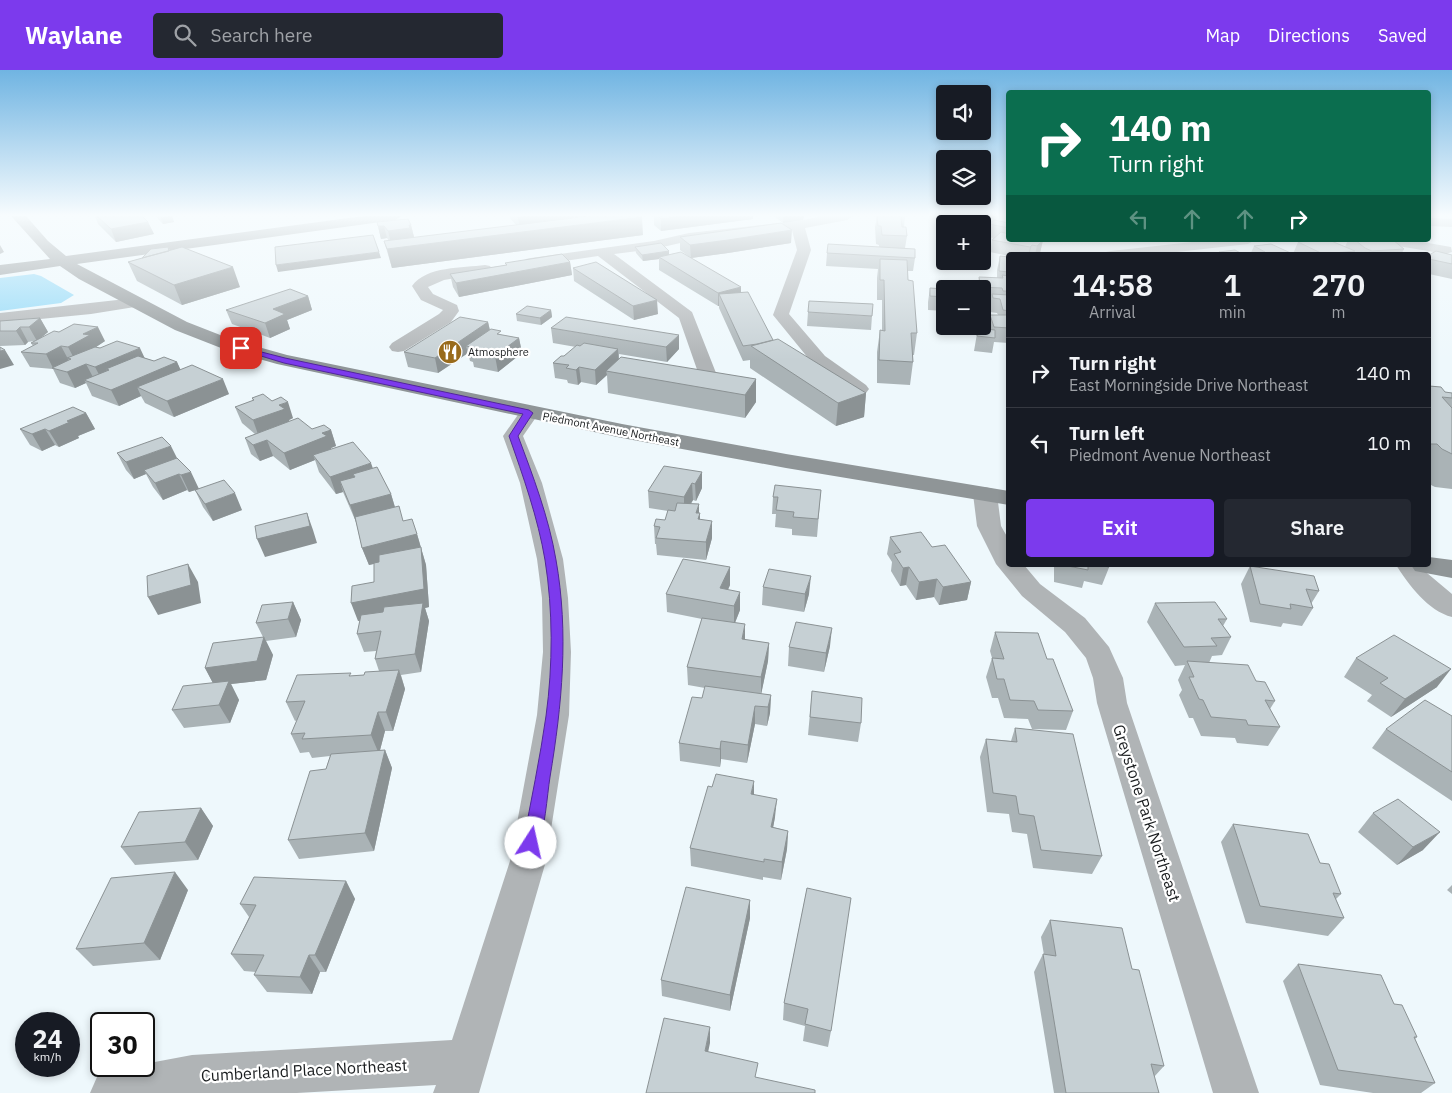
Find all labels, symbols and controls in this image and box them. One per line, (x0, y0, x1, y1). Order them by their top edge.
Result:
search box (153, 13, 503, 58)
text: Waylane (25, 19, 123, 51)
icon: search (171, 21, 199, 49)
text: Search here (211, 23, 312, 47)
text: Map (1205, 24, 1240, 47)
text: Directions (1268, 24, 1350, 47)
text: Saved (1378, 24, 1427, 47)
map controls (936, 85, 991, 335)
button: sound (936, 85, 991, 140)
text: 140 m (1109, 105, 1212, 151)
icon: right (1026, 110, 1091, 175)
text: Turn right (1109, 149, 1204, 178)
button: layers (936, 150, 991, 205)
icon: left (1125, 205, 1153, 233)
icon: ahead (1178, 205, 1206, 233)
icon: ahead (1231, 205, 1259, 233)
icon: right (1284, 205, 1312, 233)
button: + (936, 215, 991, 270)
text: 14:58 (1072, 265, 1153, 304)
text: 1 (1223, 265, 1241, 304)
text: 270 (1311, 265, 1365, 304)
button: − (936, 280, 991, 335)
text: Arrival (1089, 302, 1136, 322)
text: min (1219, 302, 1246, 322)
text: m (1331, 302, 1345, 322)
pin (220, 327, 262, 369)
icon: arrive (227, 334, 255, 362)
restaurant icon: Atmosphere (437, 339, 463, 365)
place label: Atmosphere (468, 345, 529, 359)
text: Turn right (1069, 351, 1156, 375)
icon: right (1026, 359, 1054, 387)
text: 140 m (1356, 361, 1411, 385)
text: East Morningside Drive Northeast (1069, 375, 1308, 395)
street label: Piedmont Avenue Northeast (542, 409, 681, 449)
text: Turn left (1069, 421, 1145, 445)
icon: left (1026, 429, 1054, 457)
text: 10 m (1367, 431, 1411, 455)
text: Piedmont Avenue Northeast (1069, 445, 1271, 465)
button: Exit (1026, 499, 1214, 557)
button: Share (1224, 499, 1411, 557)
street label: Greystone Park Northeast (1109, 722, 1185, 904)
position arrow (504, 816, 556, 868)
speed limit sign: 30 (90, 1012, 155, 1077)
text: 24 (32, 1022, 63, 1055)
text: km/h (33, 1049, 62, 1064)
street label: Cumberland Place Northeast (200, 1055, 408, 1085)

